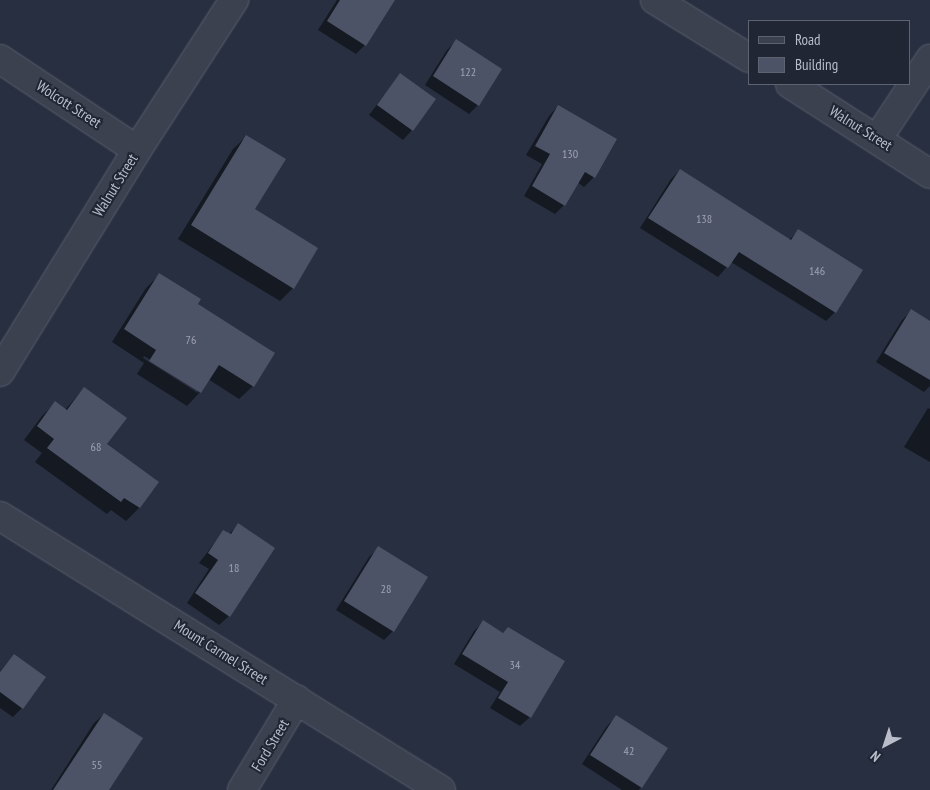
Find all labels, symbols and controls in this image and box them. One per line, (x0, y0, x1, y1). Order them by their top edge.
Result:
legend (748, 20, 910, 85)
text: Road (795, 30, 821, 49)
text: Building (795, 55, 838, 74)
house number: 122 (460, 65, 476, 79)
street label: Wolcott Street (33, 76, 105, 132)
street label: Walnut Street (826, 102, 896, 154)
house number: 130 (562, 147, 578, 161)
street label: Walnut Street (89, 150, 141, 220)
house number: 138 (696, 212, 712, 226)
house number: 146 (809, 264, 825, 278)
house number: 76 (186, 333, 196, 347)
house number: 68 (91, 440, 101, 454)
house number: 18 (229, 561, 239, 575)
house number: 28 (381, 582, 391, 596)
street label: Mount Carmel Street (171, 616, 271, 688)
house number: 34 (510, 658, 520, 672)
street label: Ford Street (247, 716, 293, 774)
north arrow (860, 720, 910, 770)
house number: 42 (624, 744, 634, 758)
text: N (867, 747, 884, 766)
house number: 55 (92, 758, 102, 772)

